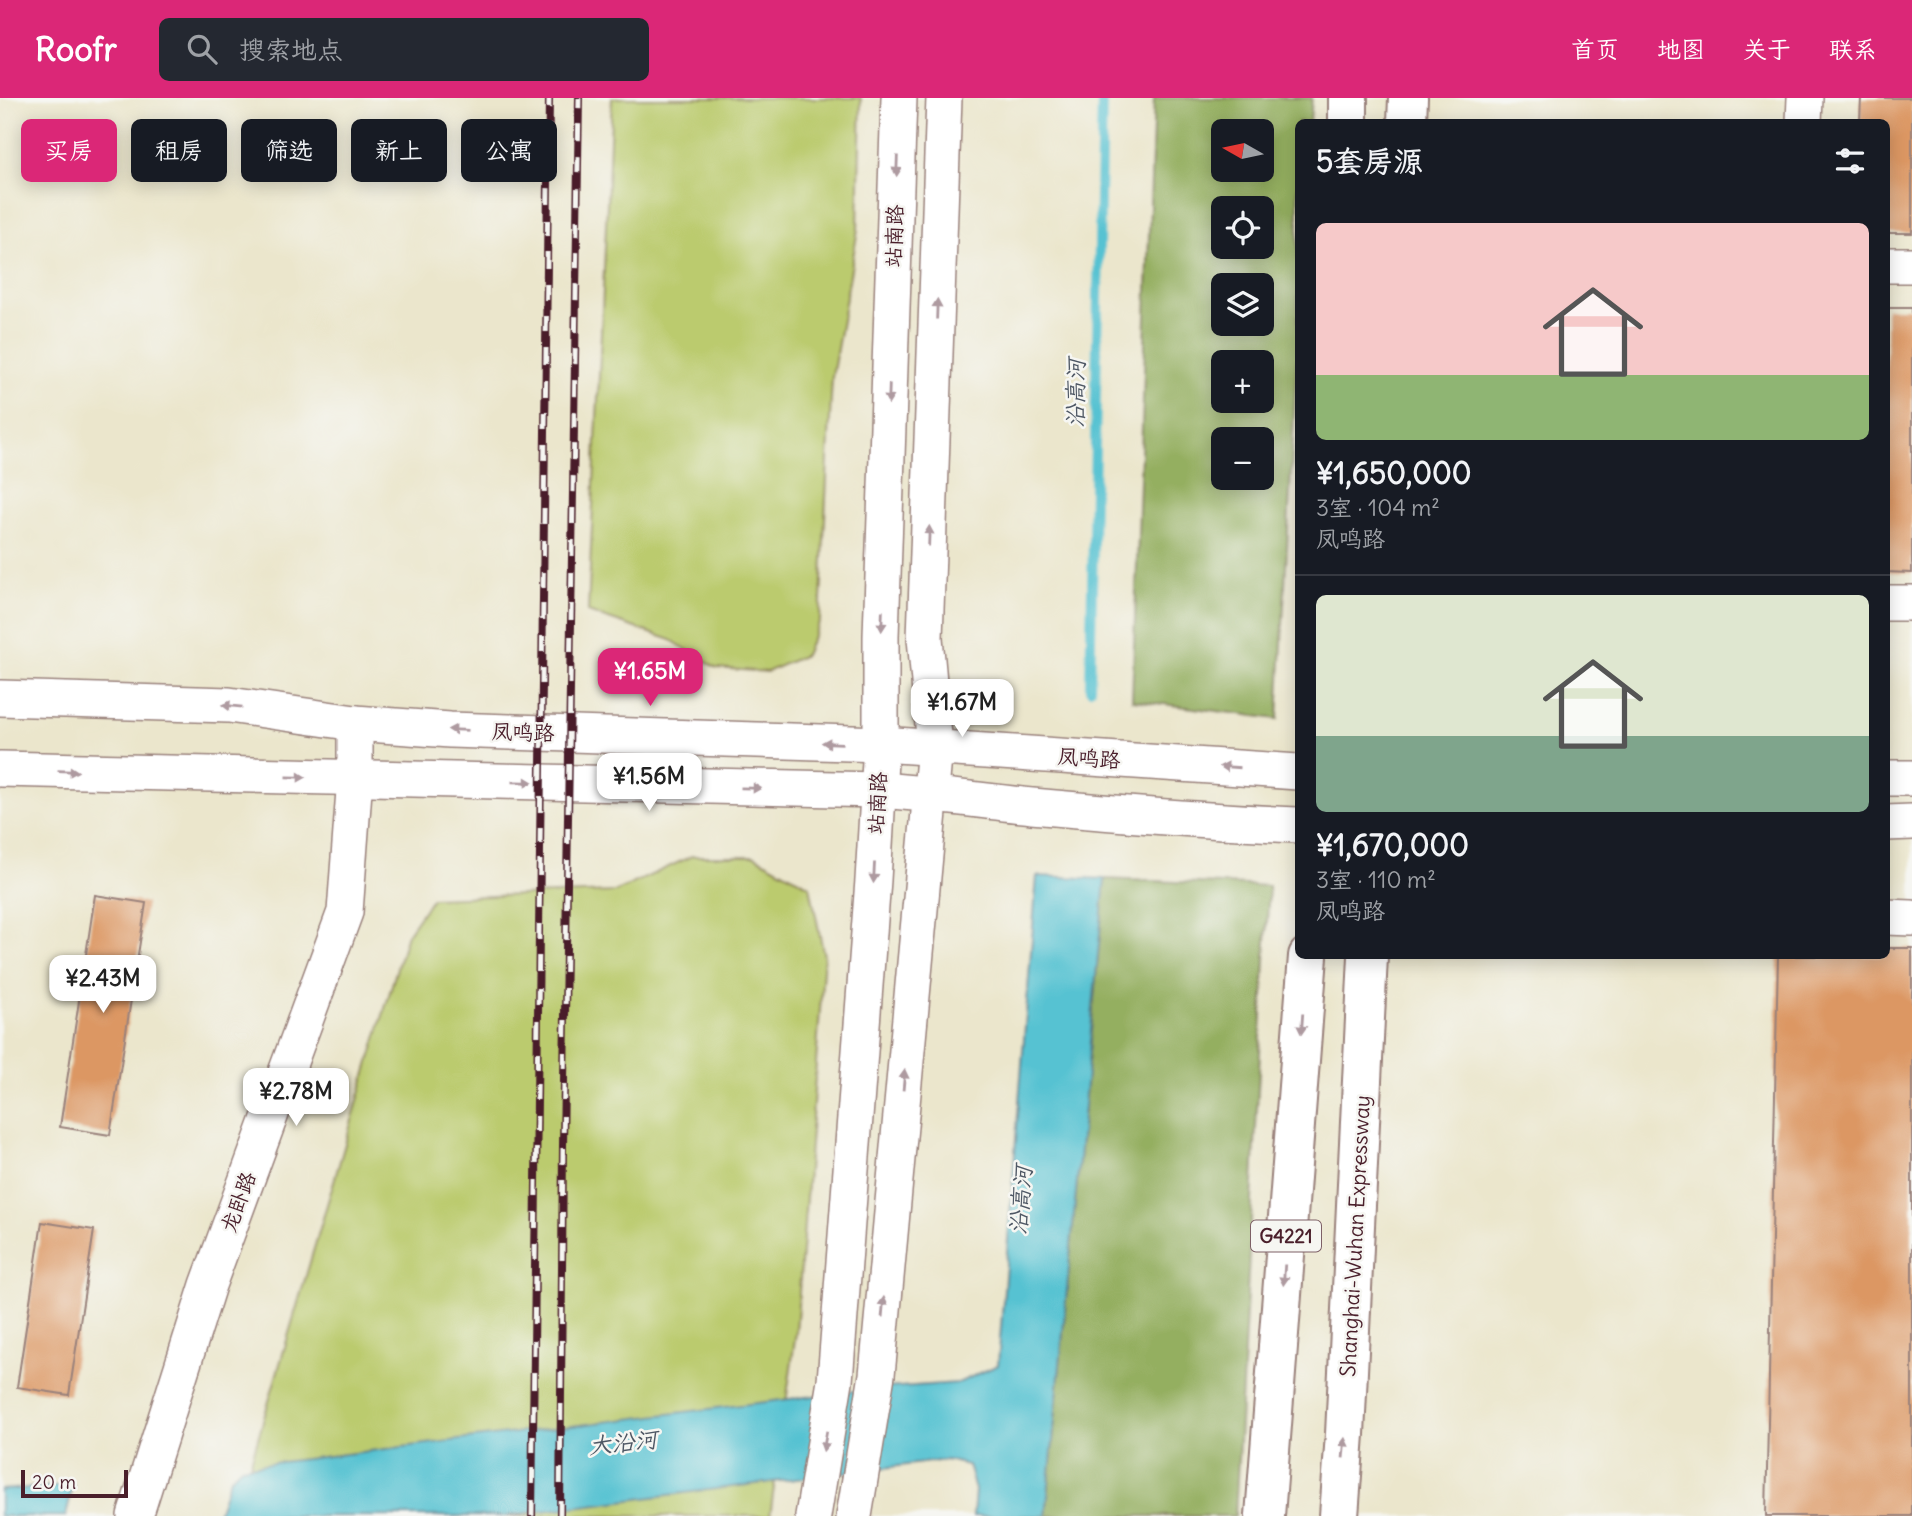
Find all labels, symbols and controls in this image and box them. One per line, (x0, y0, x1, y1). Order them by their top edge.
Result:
search box (159, 18, 649, 81)
text: Roofr (35, 28, 117, 70)
icon: search (183, 30, 221, 68)
text: 搜索地点 (239, 33, 343, 66)
text: 首页 (1571, 34, 1619, 64)
text: 地图 (1657, 34, 1705, 64)
text: 关于 (1743, 34, 1791, 64)
text: 联系 (1829, 34, 1877, 64)
chip: 买房 (21, 119, 117, 182)
chip: 租房 (131, 119, 227, 182)
chip: 筛选 (241, 119, 337, 182)
chip: 新上 (351, 119, 447, 182)
chip: 公寓 (461, 119, 557, 182)
north arrow (1211, 119, 1274, 182)
map controls (1211, 119, 1274, 490)
text: 5套房源 (1316, 142, 1423, 180)
icon: filters (1831, 142, 1869, 180)
one-way arrow (891, 155, 902, 177)
button: locate (1211, 196, 1274, 259)
street label: 站南路 (879, 204, 909, 268)
icon: home (1530, 269, 1656, 395)
button: layers (1211, 273, 1274, 336)
one-way arrow (931, 298, 942, 320)
button: + (1211, 350, 1274, 413)
water label: 沿高河 (1060, 354, 1090, 428)
one-way arrow (884, 383, 895, 405)
button: − (1211, 427, 1274, 490)
text: ¥1,650,000 (1316, 454, 1472, 492)
text: 3室 · 104 m² (1316, 493, 1440, 522)
text: 凤鸣路 (1316, 524, 1385, 553)
one-way arrow (923, 525, 935, 547)
one-way arrow (876, 610, 887, 632)
icon: home (1530, 641, 1656, 767)
pin: ¥1.65M (593, 648, 707, 708)
text: ¥1.65M (614, 656, 686, 685)
pin: ¥1.67M (905, 680, 1019, 739)
text: ¥1.67M (927, 687, 997, 716)
one-way arrow (221, 701, 243, 712)
street label: 凤鸣路 (491, 717, 555, 747)
one-way arrow (447, 724, 469, 735)
one-way arrow (821, 737, 843, 748)
street label: 凤鸣路 (1057, 742, 1121, 774)
pin: ¥1.56M (592, 754, 706, 813)
text: ¥1.56M (613, 761, 685, 790)
one-way arrow (1219, 762, 1241, 773)
one-way arrow (57, 766, 79, 777)
one-way arrow (285, 771, 307, 783)
street label: 站南路 (862, 771, 892, 835)
one-way arrow (512, 777, 534, 788)
one-way arrow (740, 782, 762, 793)
text: ¥1,670,000 (1316, 826, 1469, 864)
one-way arrow (868, 862, 879, 884)
text: 3室 · 110 m² (1316, 865, 1436, 894)
text: 凤鸣路 (1316, 896, 1385, 925)
pin: ¥2.43M (46, 956, 160, 1015)
text: ¥2.43M (65, 963, 141, 992)
one-way arrow (1297, 1013, 1308, 1035)
pin: ¥2.78M (239, 1068, 353, 1128)
one-way arrow (898, 1069, 909, 1091)
text: ¥2.78M (259, 1076, 333, 1105)
street label: Shanghai-Wuhan Expressway (1334, 1094, 1376, 1378)
water label: 沿高河 (1003, 1160, 1038, 1236)
street label: 龙卧路 (215, 1168, 261, 1236)
road number: G4221 (1251, 1220, 1321, 1252)
one-way arrow (1278, 1264, 1289, 1286)
one-way arrow (878, 1296, 889, 1318)
water label: 大沿河 (587, 1424, 663, 1460)
one-way arrow (819, 1430, 830, 1452)
one-way arrow (1339, 1437, 1350, 1459)
scale bar (21, 1467, 128, 1499)
text: 20 m (32, 1470, 76, 1494)

